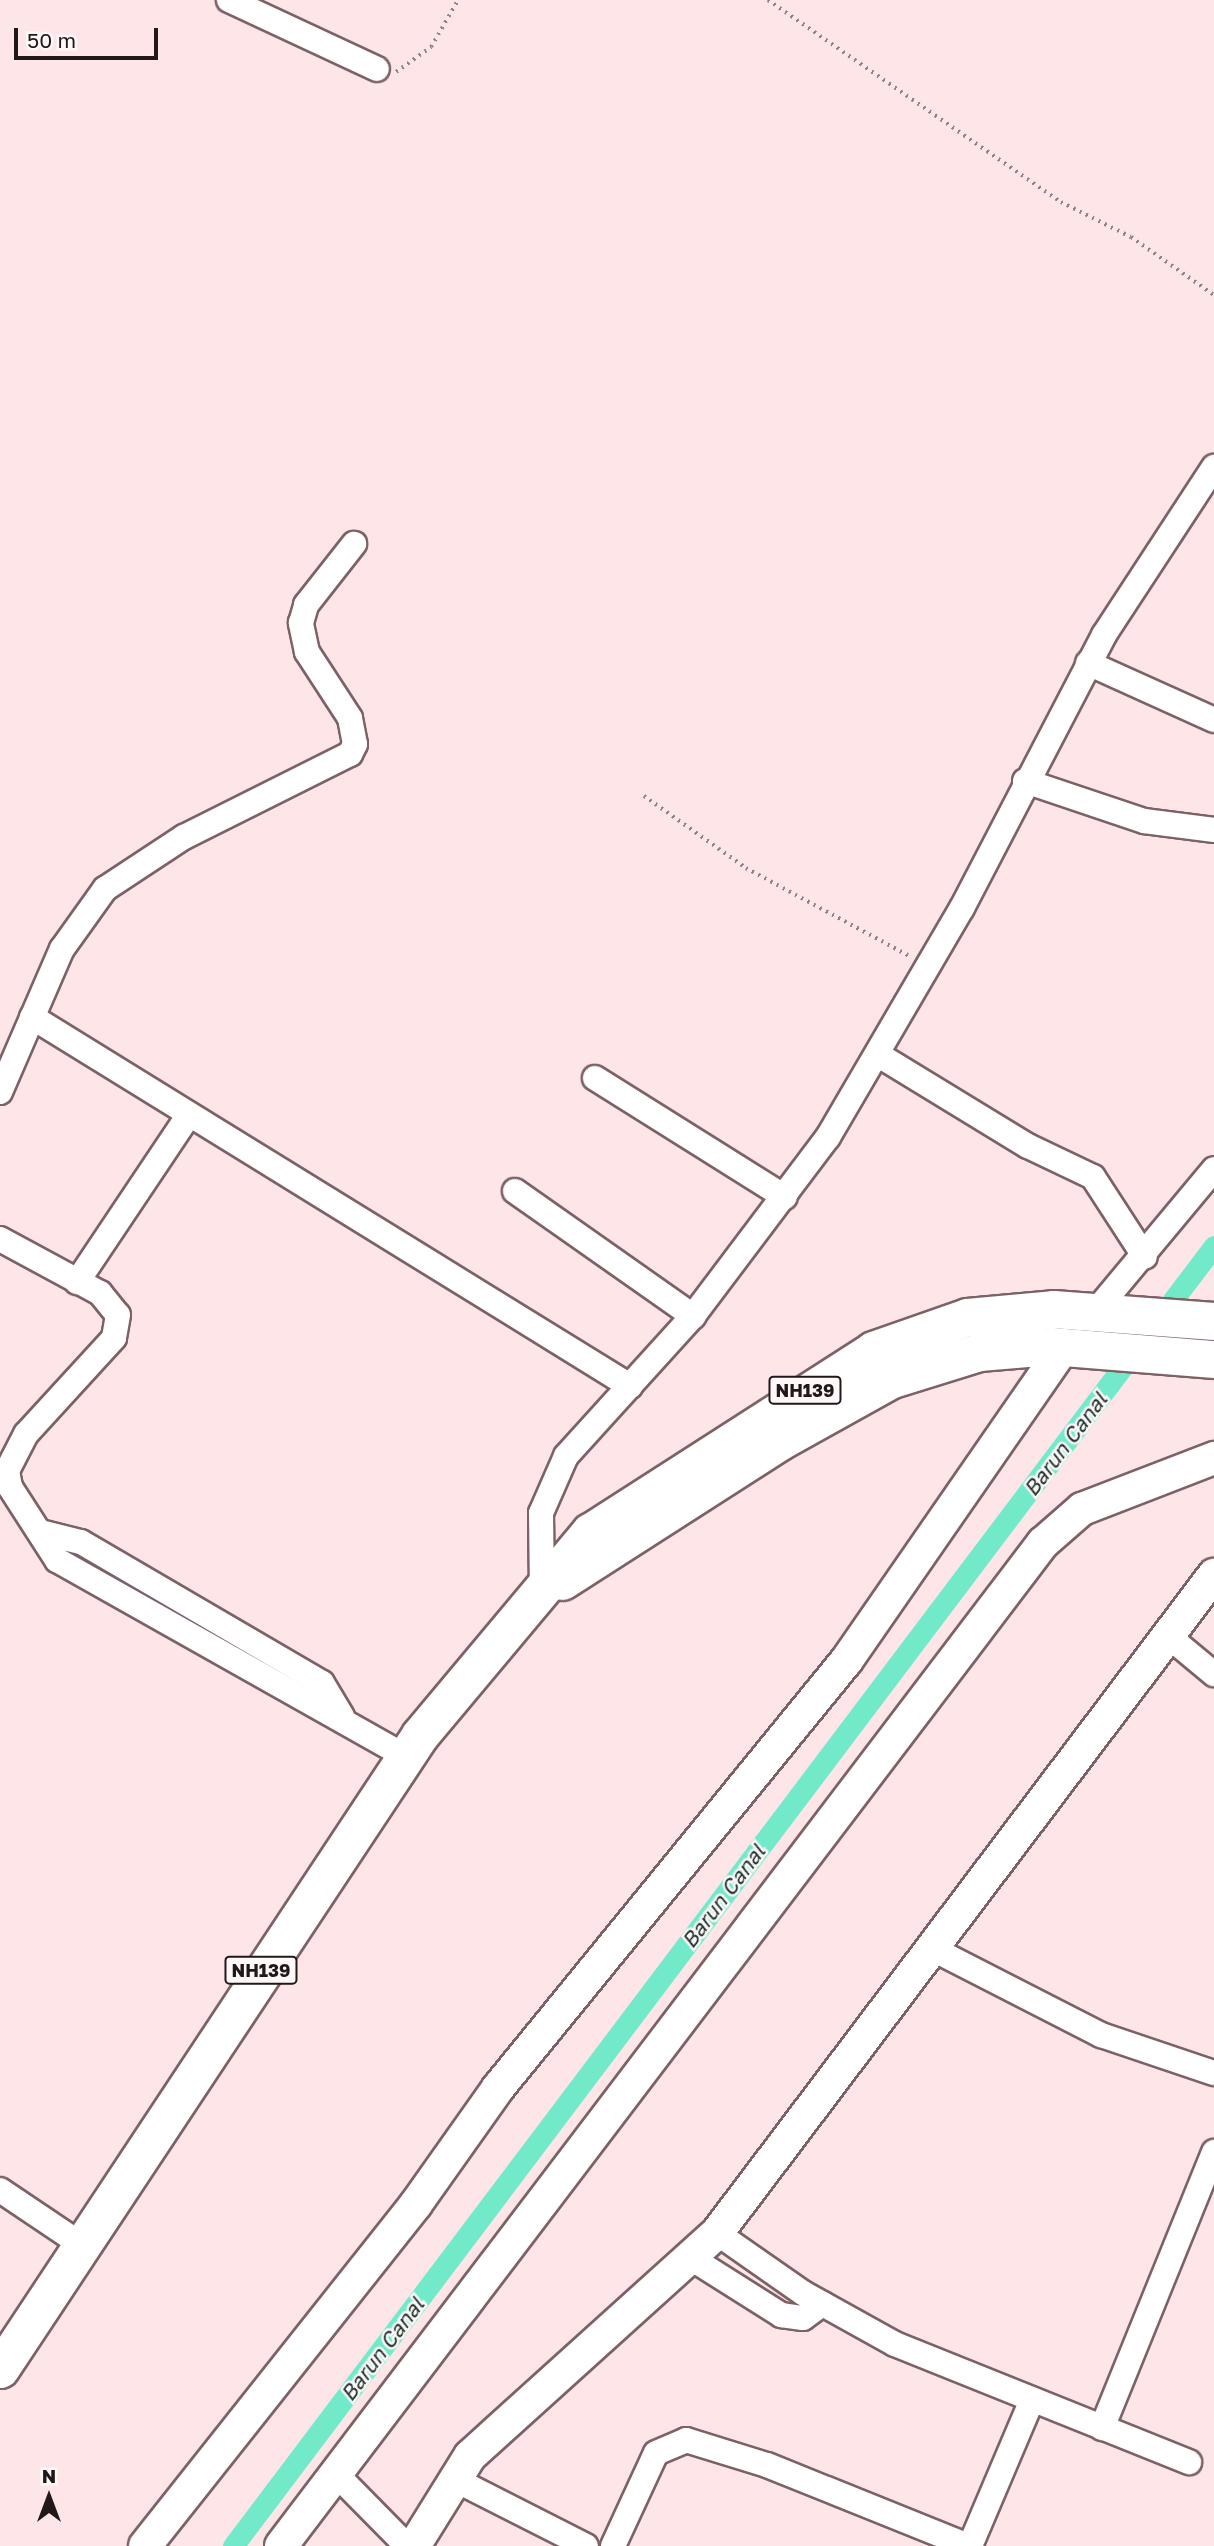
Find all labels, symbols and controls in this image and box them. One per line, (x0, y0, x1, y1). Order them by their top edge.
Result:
scale bar (18, 14, 161, 58)
text: 50 m (27, 27, 76, 53)
road number: NH139 (768, 1376, 842, 1405)
water label: Barun Canal (1018, 1387, 1112, 1501)
water label: Barun Canal (676, 1839, 770, 1953)
road number: NH139 (224, 1956, 298, 1984)
water label: Barun Canal (335, 2292, 429, 2406)
north arrow (14, 2462, 84, 2532)
text: N (42, 2464, 56, 2487)

